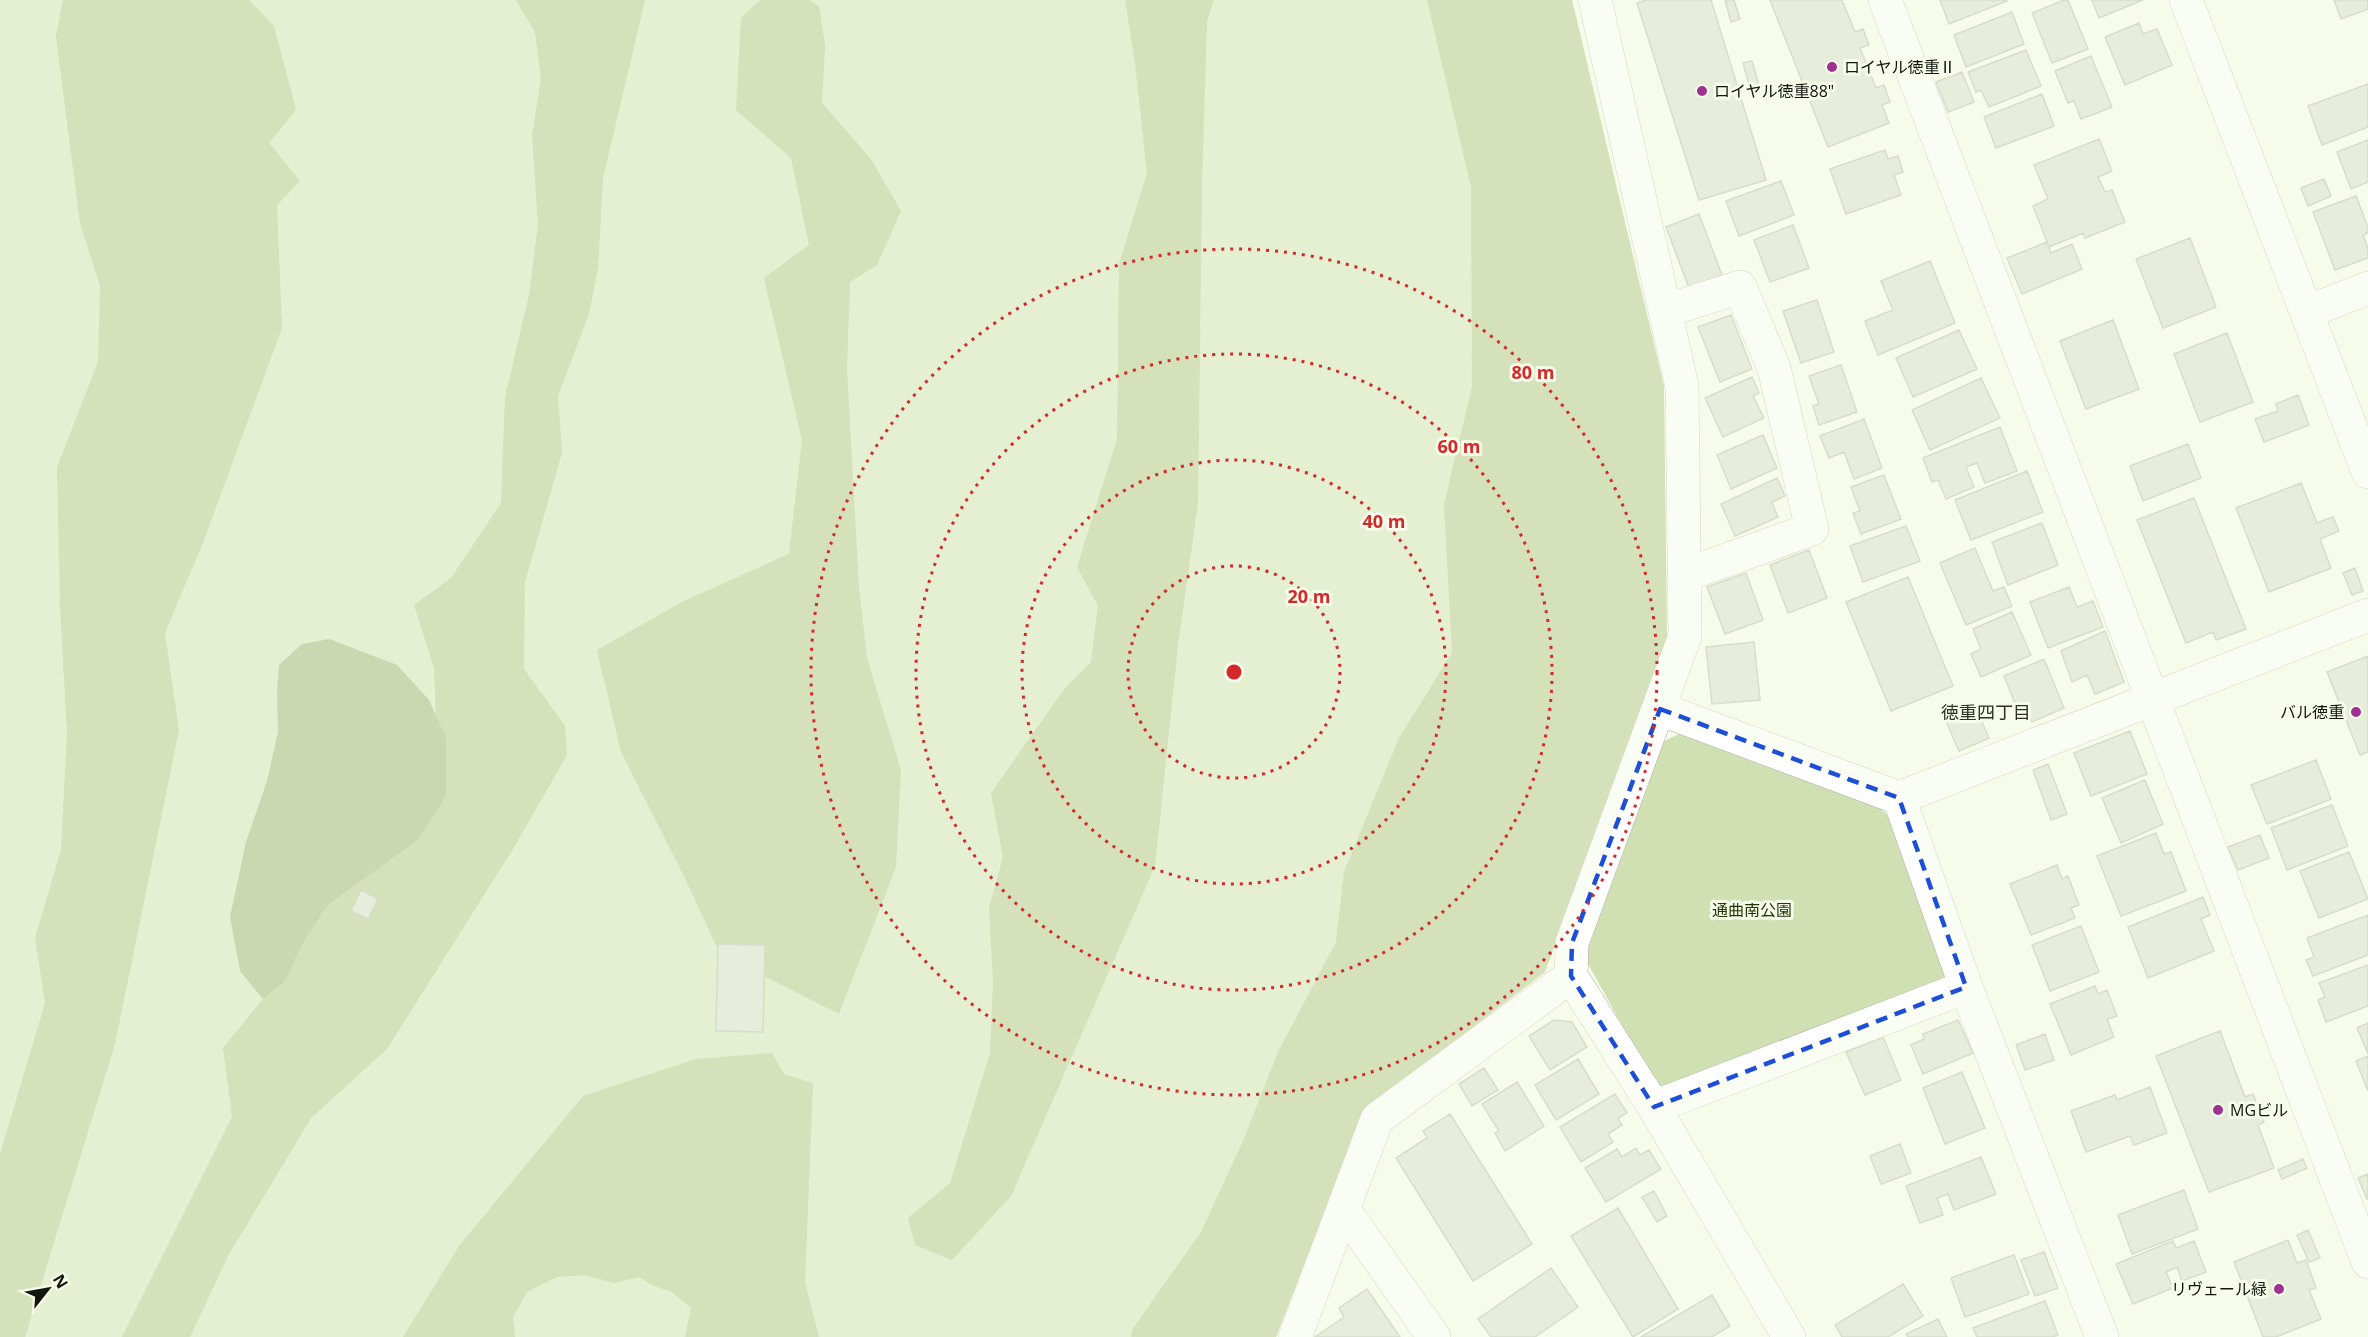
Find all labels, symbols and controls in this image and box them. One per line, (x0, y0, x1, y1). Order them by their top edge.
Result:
place label: ロイヤル徳重Ⅱ (1844, 56, 1956, 78)
marker: ロイヤル徳重Ⅱ (1825, 60, 1839, 74)
place label: ロイヤル徳重88" (1714, 80, 1834, 102)
marker: ロイヤル徳重88" (1695, 84, 1709, 98)
text: 80 m (1512, 360, 1554, 384)
text: 60 m (1438, 434, 1480, 458)
text: 40 m (1363, 509, 1405, 533)
text: 20 m (1288, 584, 1330, 608)
centre of rings (1224, 662, 1244, 682)
district label: 徳重四丁目 (1941, 700, 2031, 724)
place label: バル徳重 (2280, 701, 2344, 723)
marker: バル徳重 (2349, 705, 2363, 719)
park label: 通曲南公園 (1712, 899, 1792, 921)
place label: MGビル (2230, 1099, 2288, 1121)
marker: MGビル (2211, 1103, 2225, 1117)
north arrow (18, 1259, 78, 1319)
text: N (48, 1270, 74, 1293)
place label: リヴェール緑 (2171, 1278, 2267, 1300)
marker: リヴェール緑 (2272, 1282, 2286, 1296)

